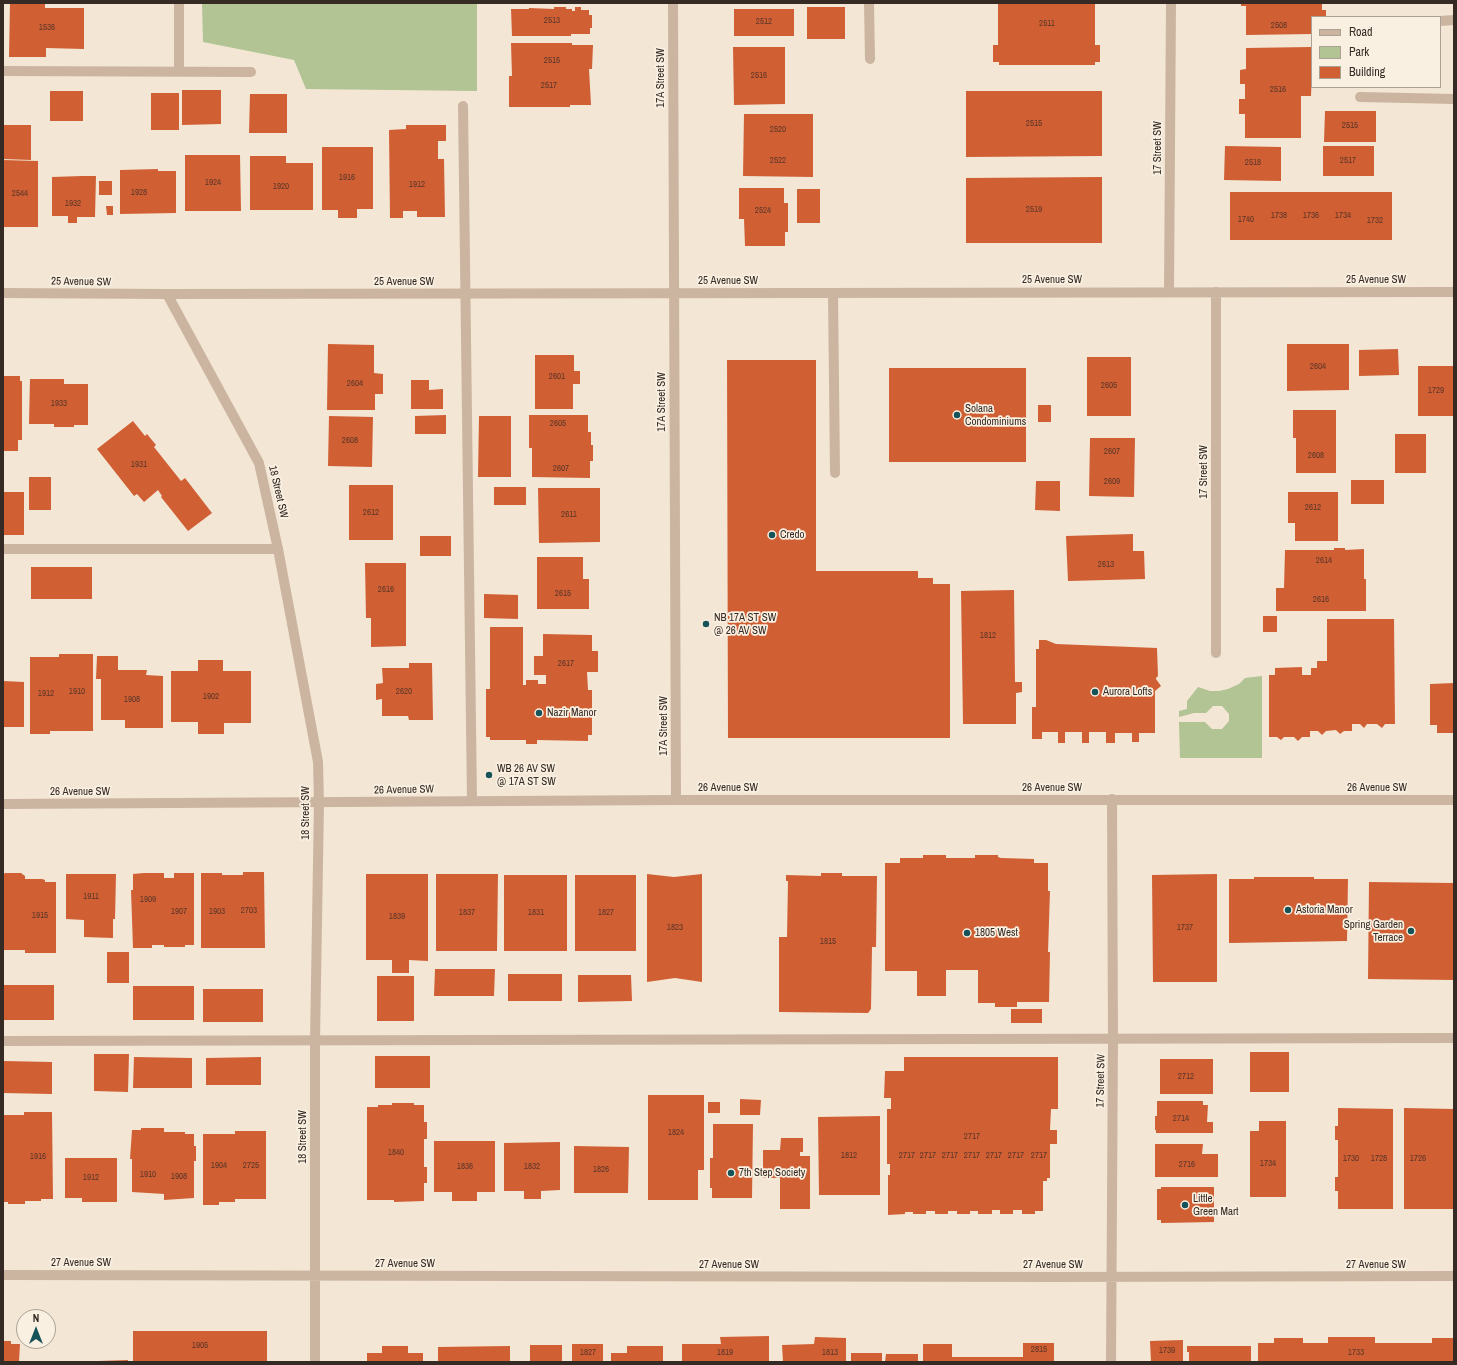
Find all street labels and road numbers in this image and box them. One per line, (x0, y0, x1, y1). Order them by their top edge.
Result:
street label: 17A Street SW (654, 48, 668, 108)
street label: 17 Street SW (1151, 121, 1165, 175)
street label: 25 Avenue SW (1022, 273, 1082, 287)
street label: 25 Avenue SW (1346, 273, 1406, 287)
street label: 25 Avenue SW (698, 274, 758, 288)
street label: 25 Avenue SW (51, 275, 111, 289)
street label: 25 Avenue SW (374, 275, 434, 289)
street label: 17A Street SW (655, 372, 669, 432)
street label: 17 Street SW (1197, 445, 1211, 499)
street label: 18 Street SW (266, 464, 290, 520)
street label: 17A Street SW (657, 696, 671, 756)
street label: 26 Avenue SW (698, 781, 758, 795)
street label: 26 Avenue SW (1022, 781, 1082, 795)
street label: 26 Avenue SW (1347, 781, 1407, 795)
street label: 26 Avenue SW (374, 783, 434, 797)
street label: 26 Avenue SW (50, 785, 110, 799)
street label: 18 Street SW (299, 786, 313, 840)
street label: 17 Street SW (1094, 1054, 1108, 1108)
street label: 18 Street SW (296, 1110, 310, 1164)
street label: 27 Avenue SW (51, 1256, 111, 1270)
street label: 27 Avenue SW (375, 1257, 435, 1271)
street label: 27 Avenue SW (699, 1258, 759, 1272)
street label: 27 Avenue SW (1023, 1258, 1083, 1272)
street label: 27 Avenue SW (1346, 1258, 1406, 1272)

